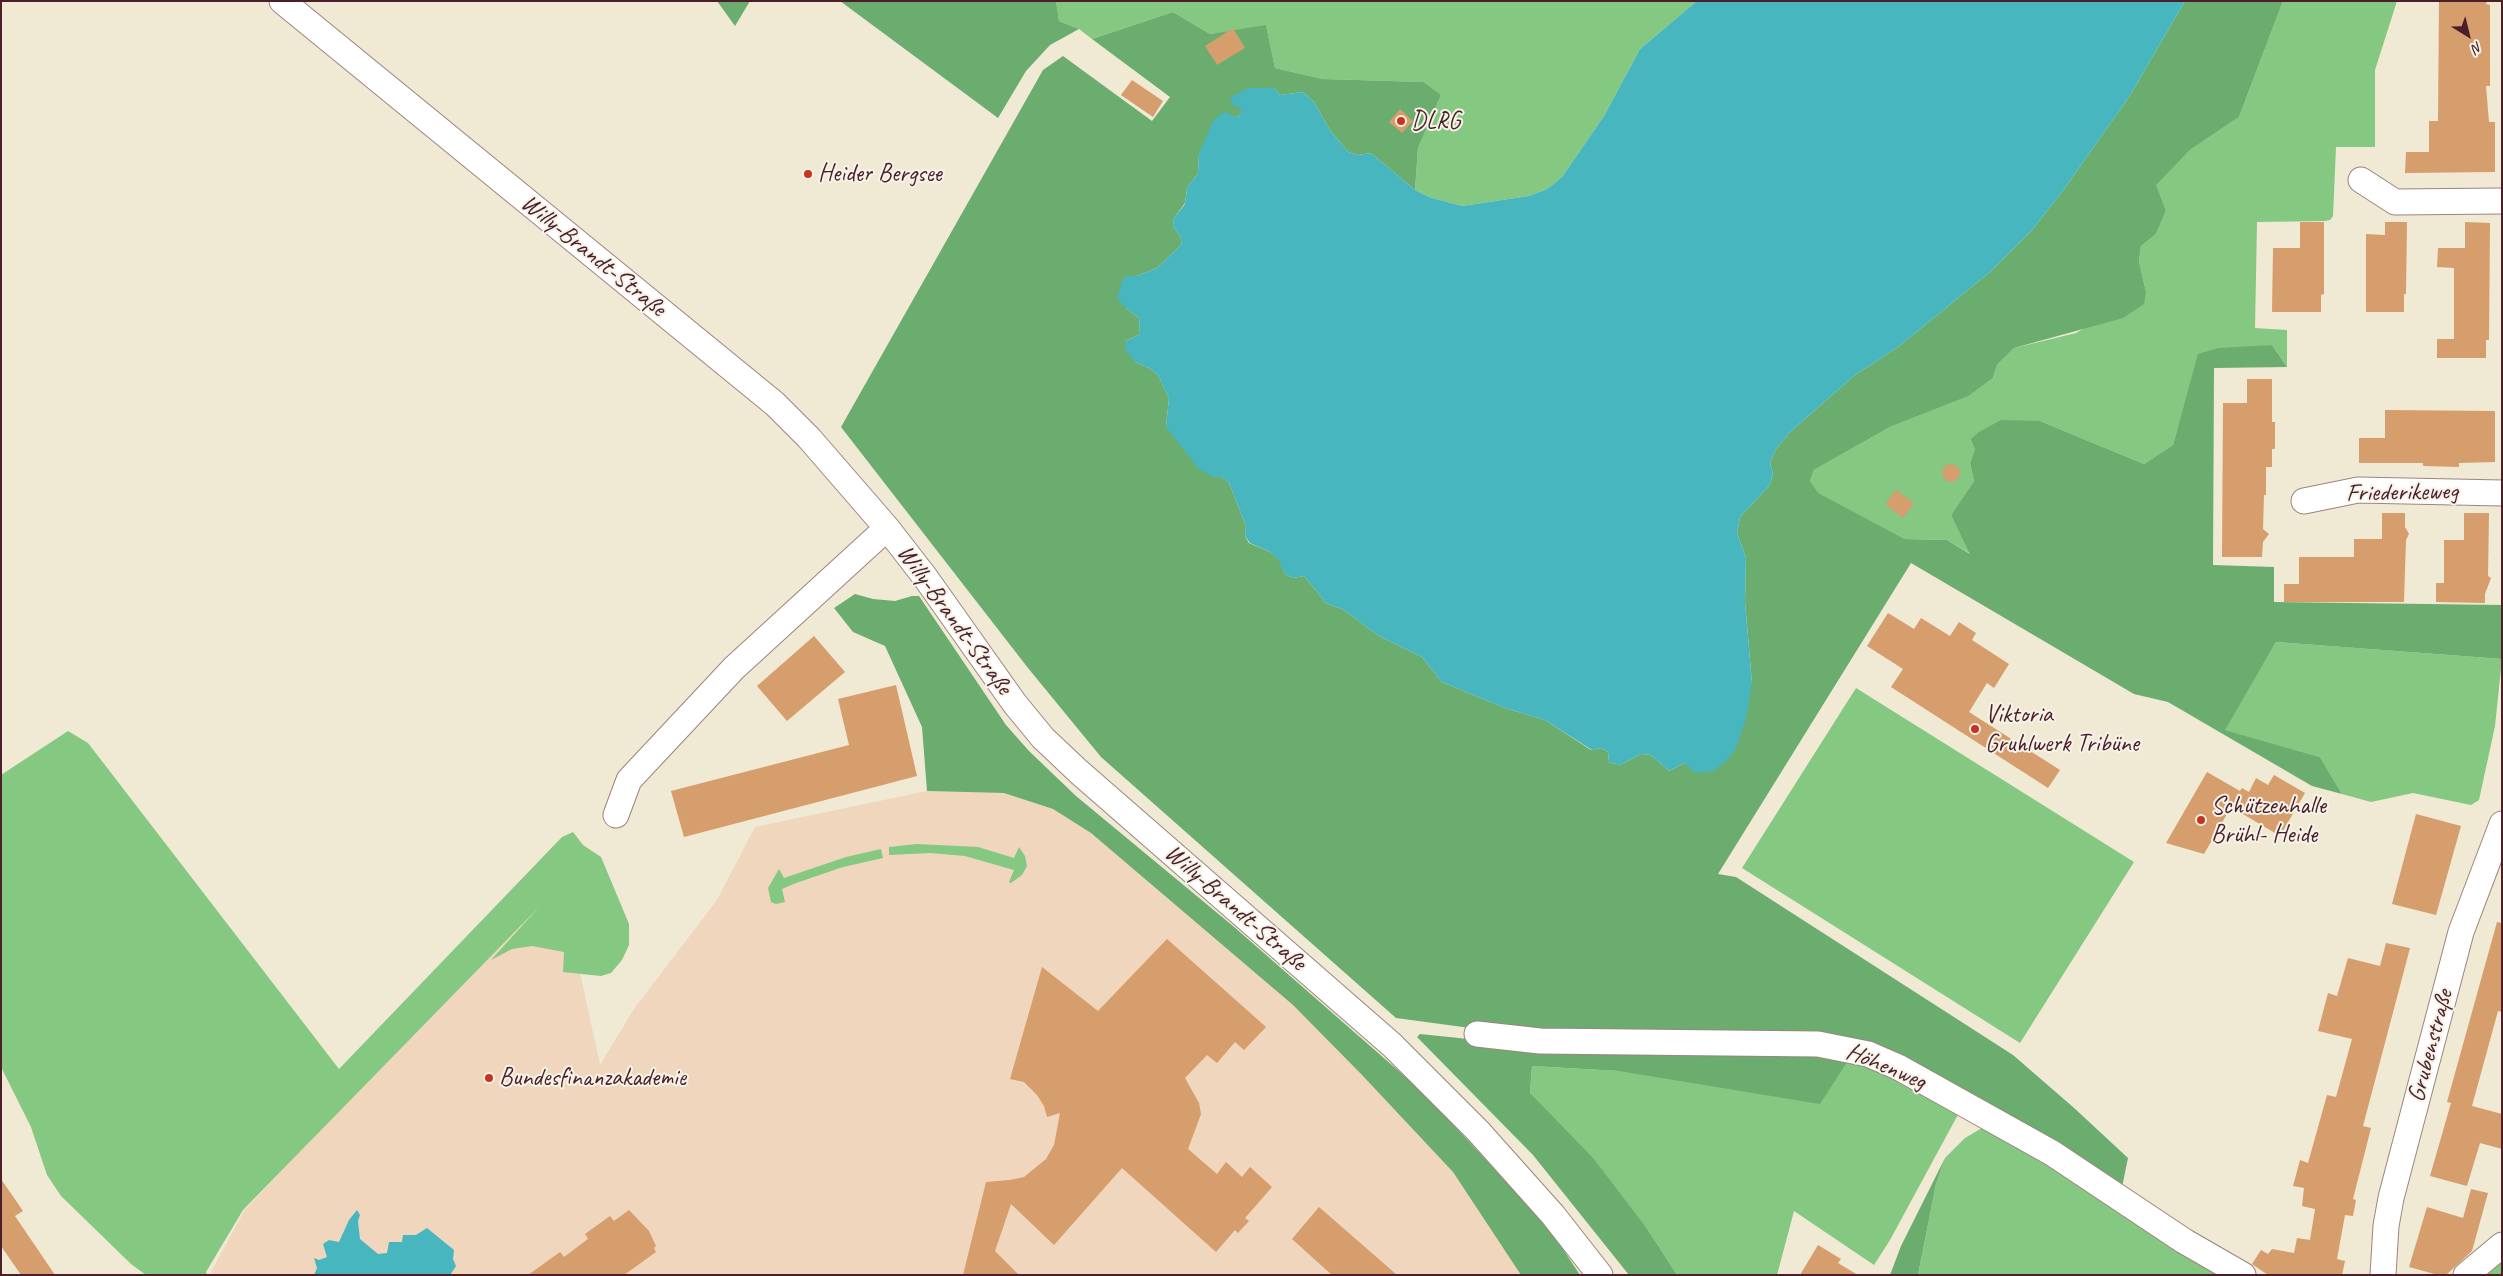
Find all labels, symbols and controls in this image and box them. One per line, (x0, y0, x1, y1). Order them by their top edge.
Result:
north arrow (2443, 10, 2493, 60)
text: N (2469, 38, 2486, 57)
place label: DLRG (1411, 106, 1460, 136)
marker: DLRG (1395, 115, 1407, 127)
place label: Heider Bergsee (818, 159, 942, 189)
marker: Heider Bergsee (802, 168, 814, 180)
street label: Willy-Brandt-Straße (514, 188, 672, 324)
street label: Friederikeweg (2346, 477, 2458, 509)
street label: Willy-Brandt-Straße (890, 539, 1018, 701)
place label: Viktoria Gruhlwerk Tribüne (1985, 700, 2139, 759)
marker: Viktoria Gruhlwerk Tribüne (1969, 723, 1981, 735)
place label: Schützenhalle Brühl- Heide (2211, 791, 2326, 850)
marker: Schützenhalle Brühl- Heide (2195, 814, 2207, 826)
street label: Willy-Brandt-Straße (1158, 838, 1312, 978)
street label: Grubenstraße (2402, 987, 2460, 1105)
street label: Höhenweg (1842, 1037, 1930, 1097)
place label: Bundesfinanzakademie (499, 1063, 686, 1093)
marker: Bundesfinanzakademie (483, 1072, 495, 1084)

